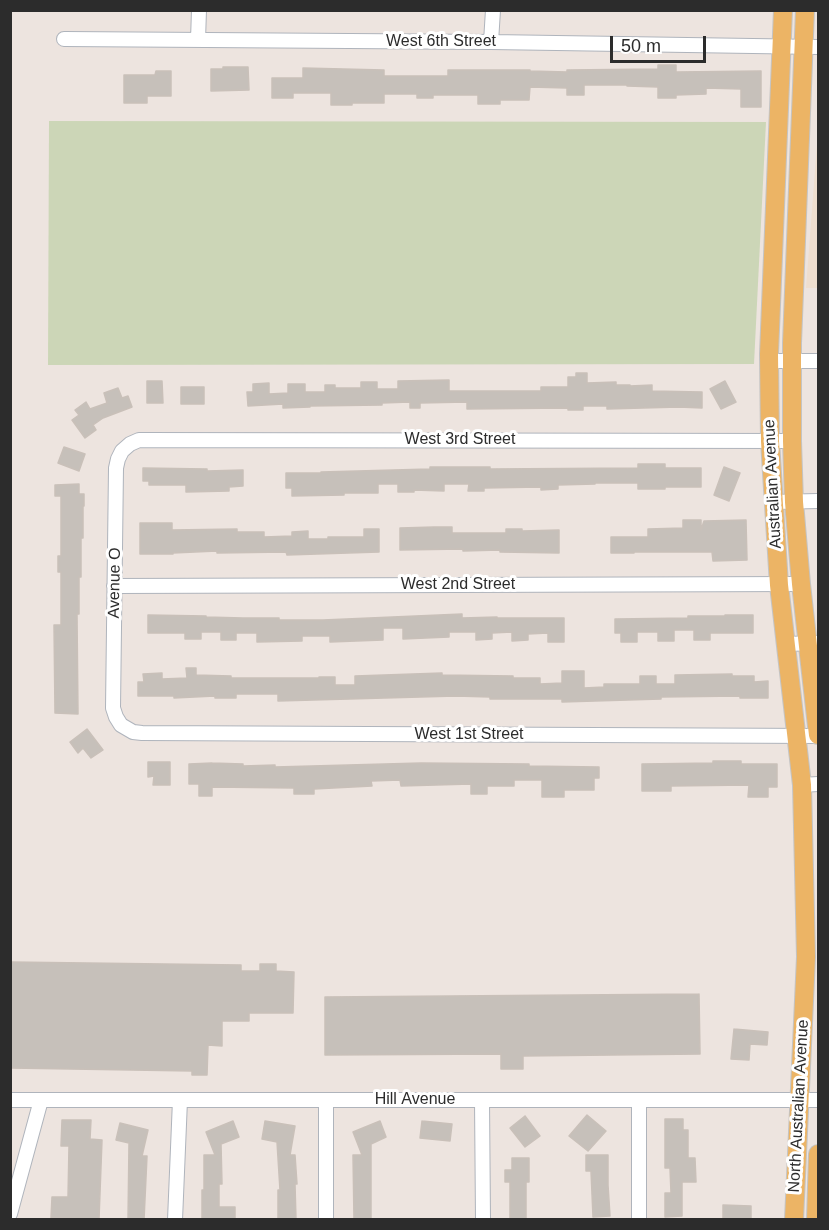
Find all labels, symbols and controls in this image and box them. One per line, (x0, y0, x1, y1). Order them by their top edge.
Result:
scale bar (613, 24, 709, 62)
street label: West 6th Street (386, 32, 496, 52)
text: 50 m (621, 36, 661, 56)
street label: Australian Avenue (760, 419, 786, 549)
street label: West 3rd Street (405, 430, 515, 450)
street label: Avenue O (105, 547, 125, 619)
street label: West 2nd Street (401, 575, 515, 595)
street label: West 1st Street (414, 725, 524, 745)
street label: North Australian Avenue (785, 1019, 813, 1193)
street label: Hill Avenue (375, 1090, 455, 1110)

